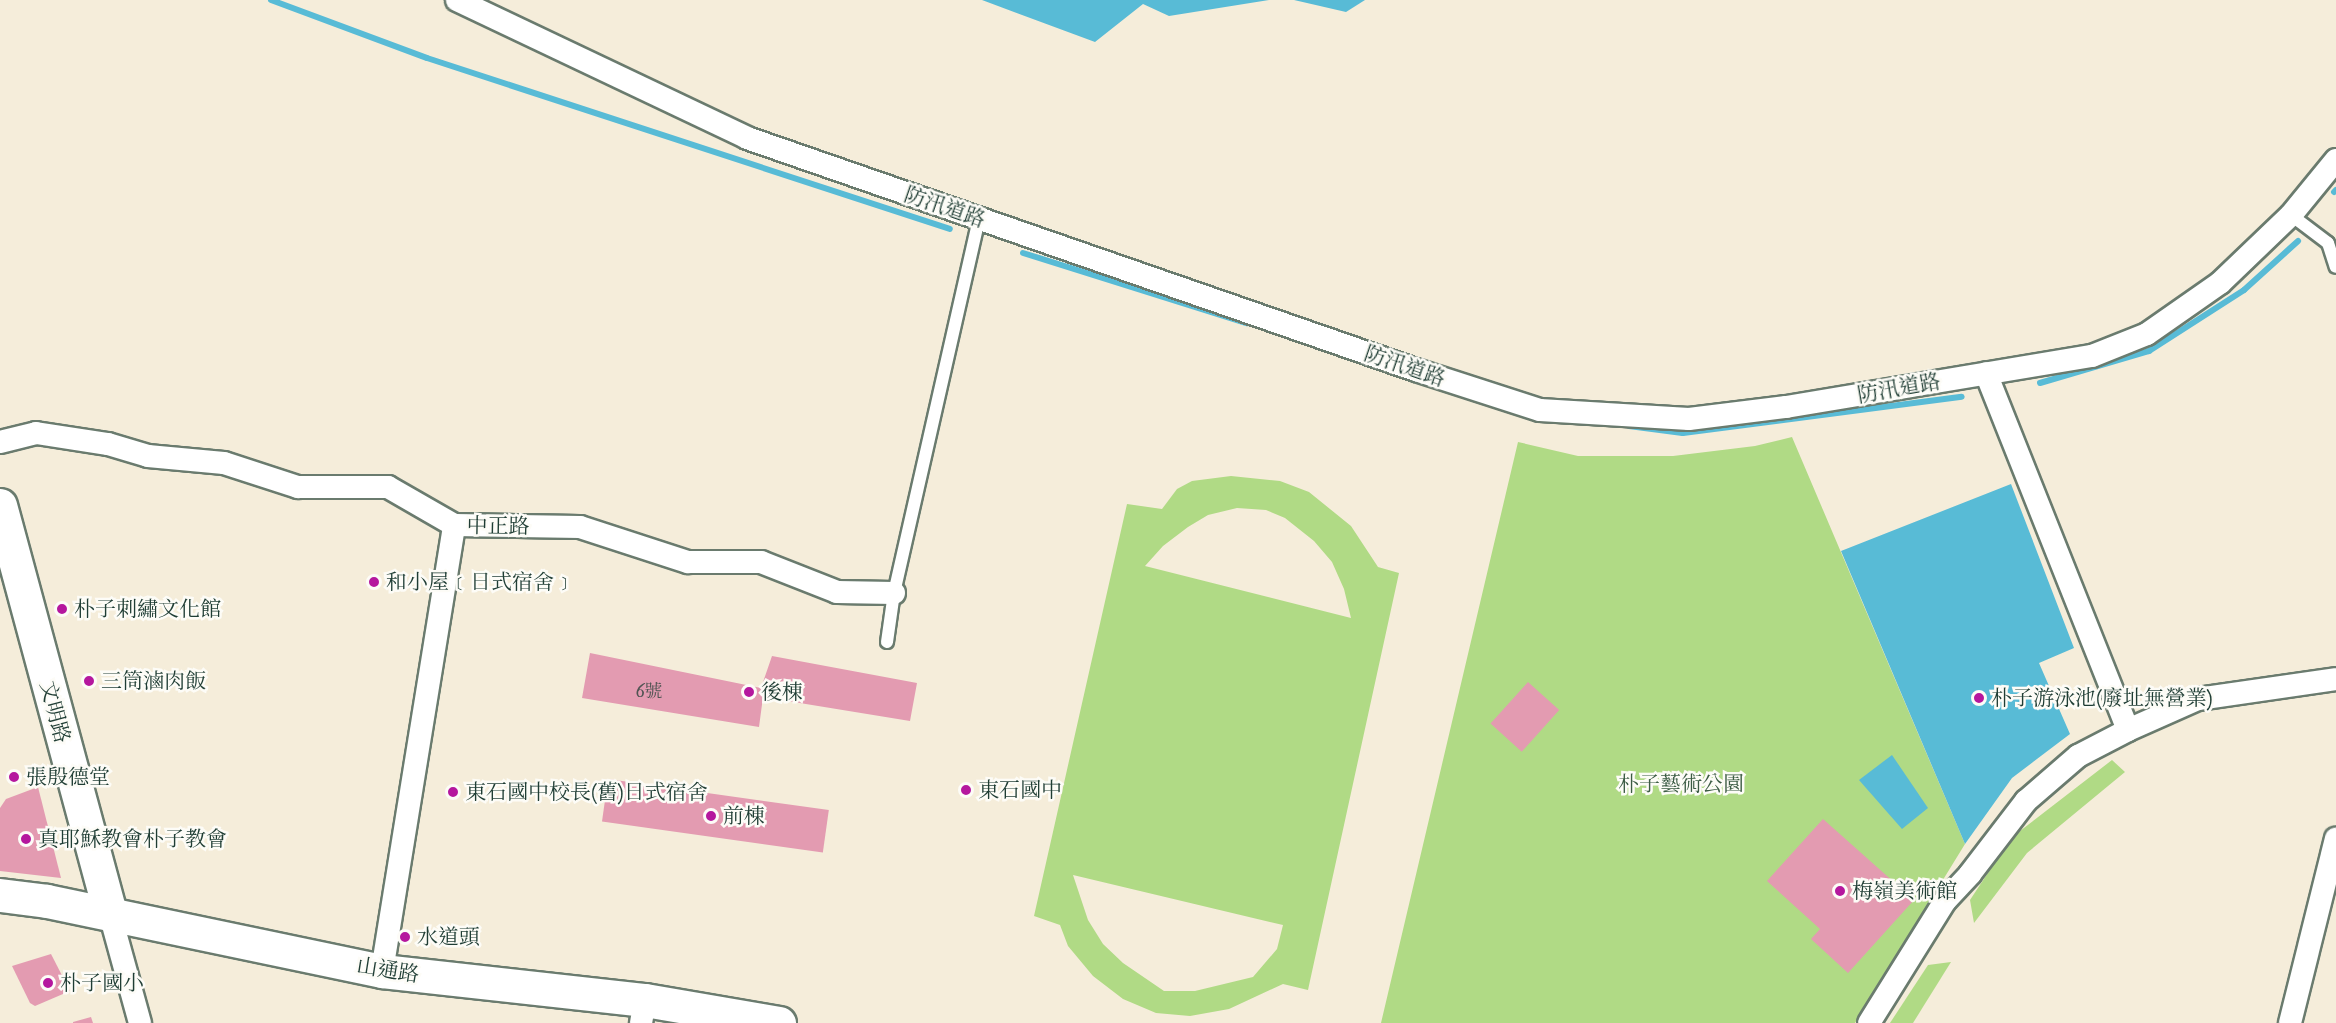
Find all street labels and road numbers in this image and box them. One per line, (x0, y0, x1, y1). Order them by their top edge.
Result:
street label: 防汛道路 (901, 181, 989, 233)
street label: 防汛道路 (1361, 340, 1449, 392)
street label: 防汛道路 (1855, 368, 1943, 408)
street label: 中正路 (466, 513, 530, 539)
street label: 文明路 (35, 678, 75, 746)
street label: 山通路 (355, 953, 421, 987)

